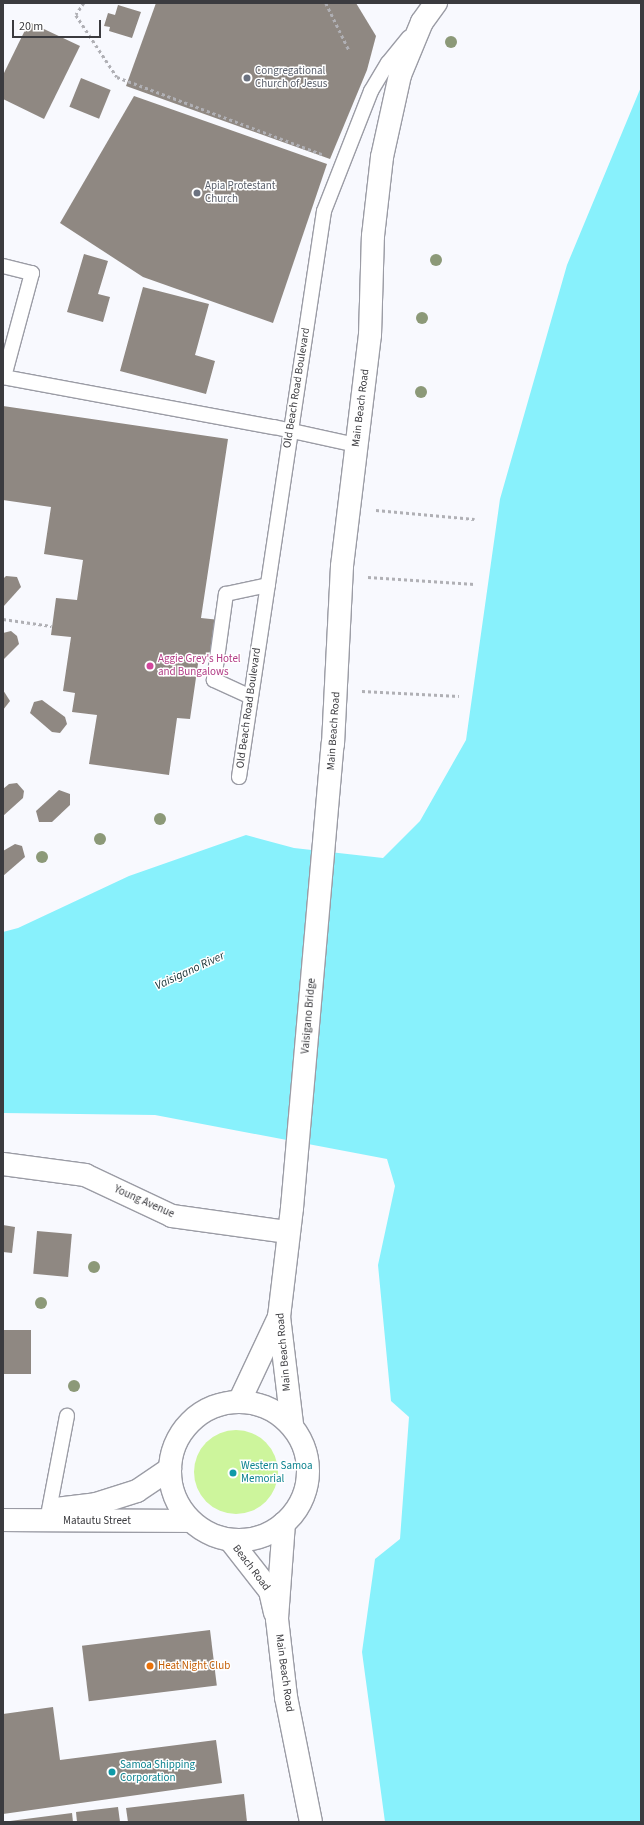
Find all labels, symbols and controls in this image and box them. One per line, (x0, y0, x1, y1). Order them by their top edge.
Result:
scale bar (14, 12, 103, 38)
text: 20 m (19, 18, 43, 35)
place label: Congregational Church of Jesus (255, 65, 327, 91)
marker: Congregational Church of Jesus (242, 73, 252, 83)
place label: Apia Protestant Church (205, 180, 275, 206)
marker: Apia Protestant Church (192, 188, 202, 198)
street label: Old Beach Road Boulevard (281, 327, 313, 449)
street label: Main Beach Road (350, 368, 372, 448)
street label: Old Beach Road Boulevard (234, 647, 264, 769)
place label: Aggie Grey's Hotel and Bungalows (158, 653, 241, 679)
marker: Aggie Grey's Hotel and Bungalows (145, 661, 155, 671)
street label: Main Beach Road (325, 691, 343, 771)
water label: Vaisigano River (153, 949, 227, 993)
street label: Vaisigano Bridge (299, 978, 319, 1054)
street label: Young Avenue (112, 1183, 176, 1221)
street label: Main Beach Road (274, 1312, 294, 1392)
place label: Western Samoa Memorial (241, 1460, 312, 1486)
marker: Western Samoa Memorial (228, 1468, 238, 1478)
street label: Matautu Street (63, 1514, 131, 1528)
street label: Beach Road (229, 1542, 273, 1594)
street label: Main Beach Road (272, 1633, 296, 1713)
place label: Heat Night Club (158, 1659, 230, 1673)
marker: Heat Night Club (145, 1661, 155, 1671)
place label: Samoa Shipping Corporation (120, 1759, 195, 1785)
marker: Samoa Shipping Corporation (107, 1767, 117, 1777)

